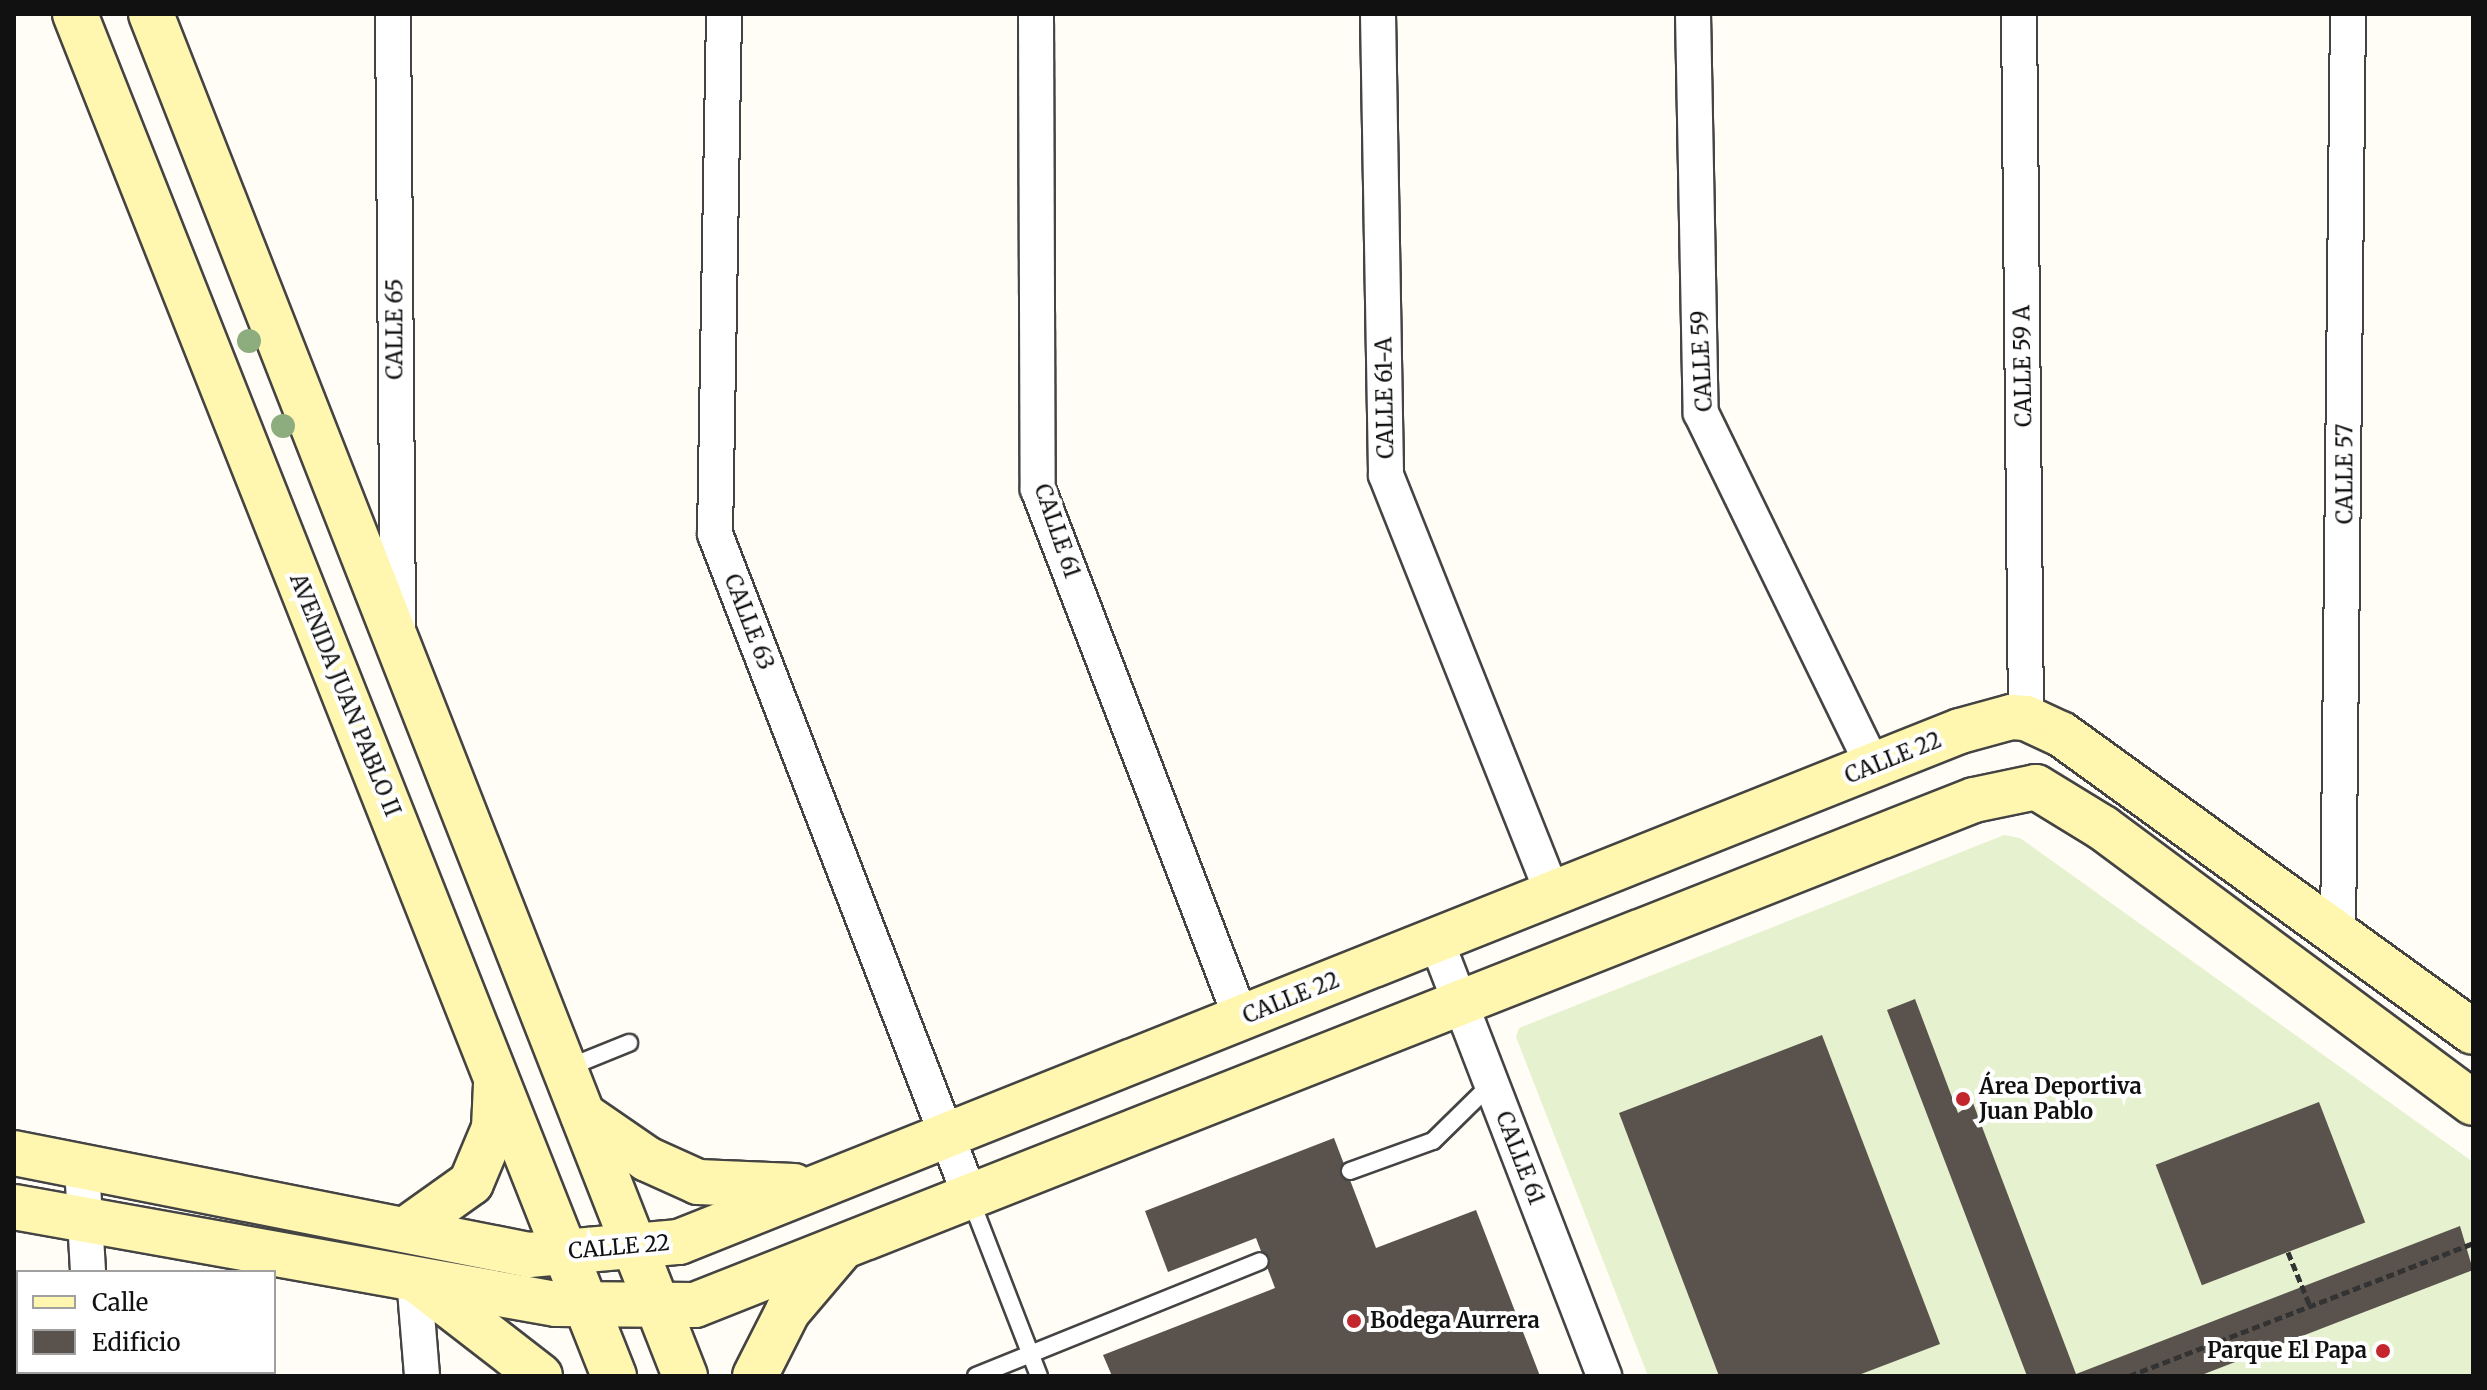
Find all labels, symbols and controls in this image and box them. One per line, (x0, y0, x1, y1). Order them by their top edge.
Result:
street label: CALLE 65 (382, 278, 408, 380)
street label: CALLE 59 A (2009, 305, 2037, 427)
street label: CALLE 59 (1686, 310, 1718, 412)
street label: CALLE 61-A (1371, 337, 1399, 459)
street label: CALLE 57 (2332, 424, 2358, 524)
street label: CALLE 61 (1029, 480, 1085, 582)
street label: AVENIDA JUAN PABLO II (284, 570, 406, 820)
street label: CALLE 63 (719, 570, 779, 674)
street label: CALLE 22 (1841, 727, 1945, 789)
street label: CALLE 22 (1239, 967, 1343, 1029)
place label: Área Deportiva Juan Pablo (1979, 1073, 2142, 1124)
marker: Área Deportiva Juan Pablo (1954, 1090, 1972, 1108)
street label: CALLE 61 (1490, 1108, 1550, 1208)
street label: CALLE 22 (567, 1229, 671, 1265)
legend (16, 1270, 276, 1374)
text: Calle (92, 1287, 148, 1318)
place label: Bodega Aurrera (1370, 1308, 1540, 1334)
marker: Bodega Aurrera (1345, 1312, 1363, 1330)
text: Edificio (92, 1327, 180, 1358)
place label: Parque El Papa (2207, 1338, 2367, 1364)
marker: Parque El Papa (2374, 1342, 2392, 1360)

